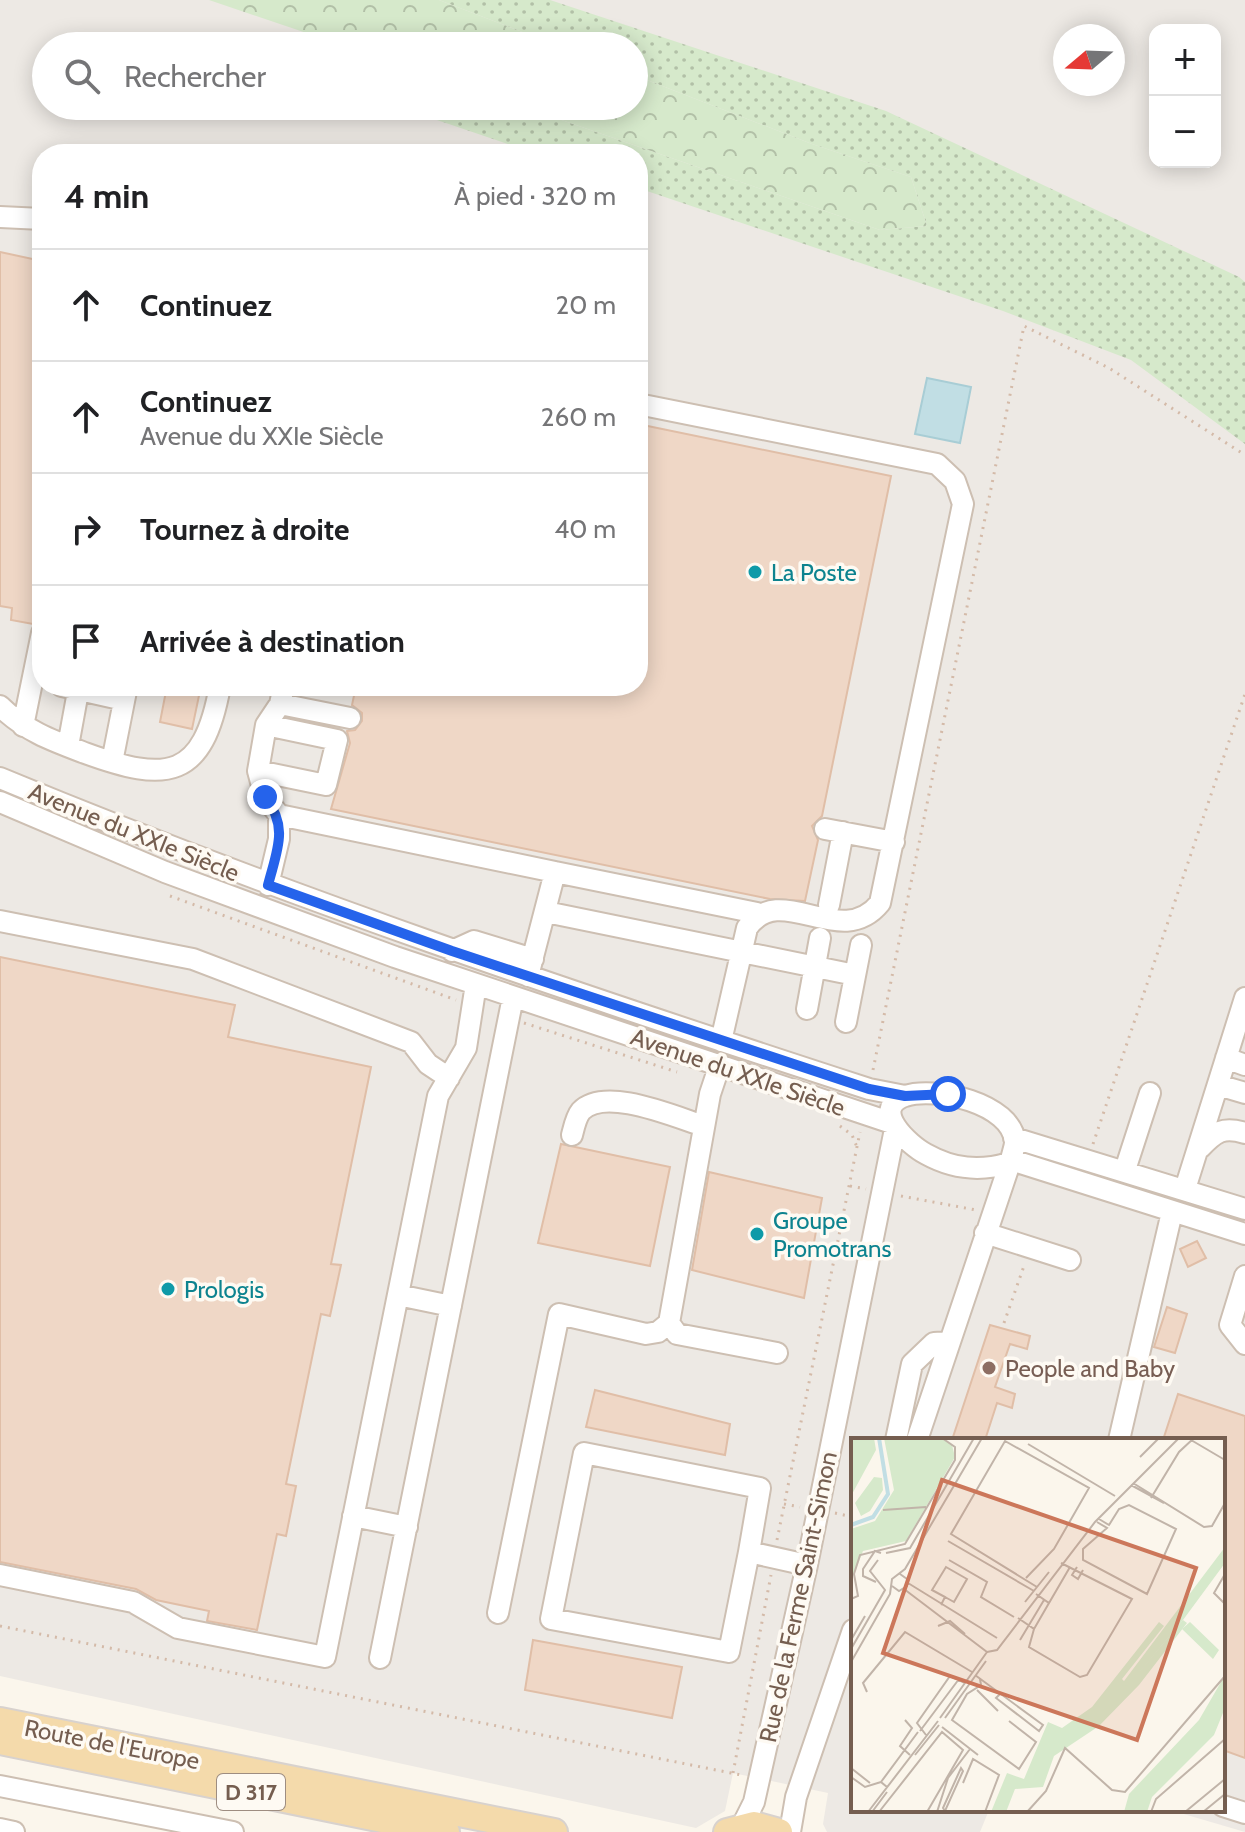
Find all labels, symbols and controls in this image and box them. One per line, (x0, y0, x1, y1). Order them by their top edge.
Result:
north arrow (1053, 24, 1125, 96)
map controls (1149, 24, 1221, 168)
button: + (1149, 24, 1221, 96)
search box (32, 32, 648, 120)
icon: search (60, 54, 104, 98)
text: Rechercher (124, 58, 266, 95)
button: − (1149, 96, 1221, 168)
text: 4 min (64, 175, 149, 217)
text: À pied · 320 m (454, 180, 616, 212)
icon: ahead (64, 283, 108, 327)
text: Continuez (140, 287, 272, 324)
text: 20 m (556, 289, 616, 321)
text: Continuez (140, 383, 272, 420)
icon: ahead (64, 395, 108, 439)
text: 260 m (541, 401, 616, 433)
text: Avenue du XXIe Siècle (140, 420, 383, 452)
icon: right (64, 507, 108, 551)
text: Tournez à droite (140, 511, 349, 548)
text: 40 m (554, 513, 616, 545)
place label: La Poste (771, 558, 857, 587)
marker: La Poste (746, 563, 764, 581)
icon: arrive (64, 619, 108, 663)
text: Arrivée à destination (140, 623, 405, 660)
street label: Avenue du XXIe Siècle (24, 776, 244, 888)
route end (247, 779, 283, 815)
street label: Avenue du XXIe Siècle (627, 1022, 849, 1122)
route start (930, 1076, 966, 1112)
place label: Groupe Promotrans (773, 1206, 892, 1263)
marker: Groupe Promotrans (748, 1225, 766, 1243)
place label: Prologis (184, 1275, 264, 1304)
marker: Prologis (159, 1280, 177, 1298)
place label: People and Baby (1005, 1354, 1175, 1383)
marker: People and Baby (980, 1359, 998, 1377)
inset map (851, 1438, 1225, 1812)
street label: Rue de la Ferme Saint-Simon (753, 1449, 843, 1745)
street label: Route de l'Europe (22, 1713, 202, 1775)
road number: D 317 (217, 1774, 285, 1810)

